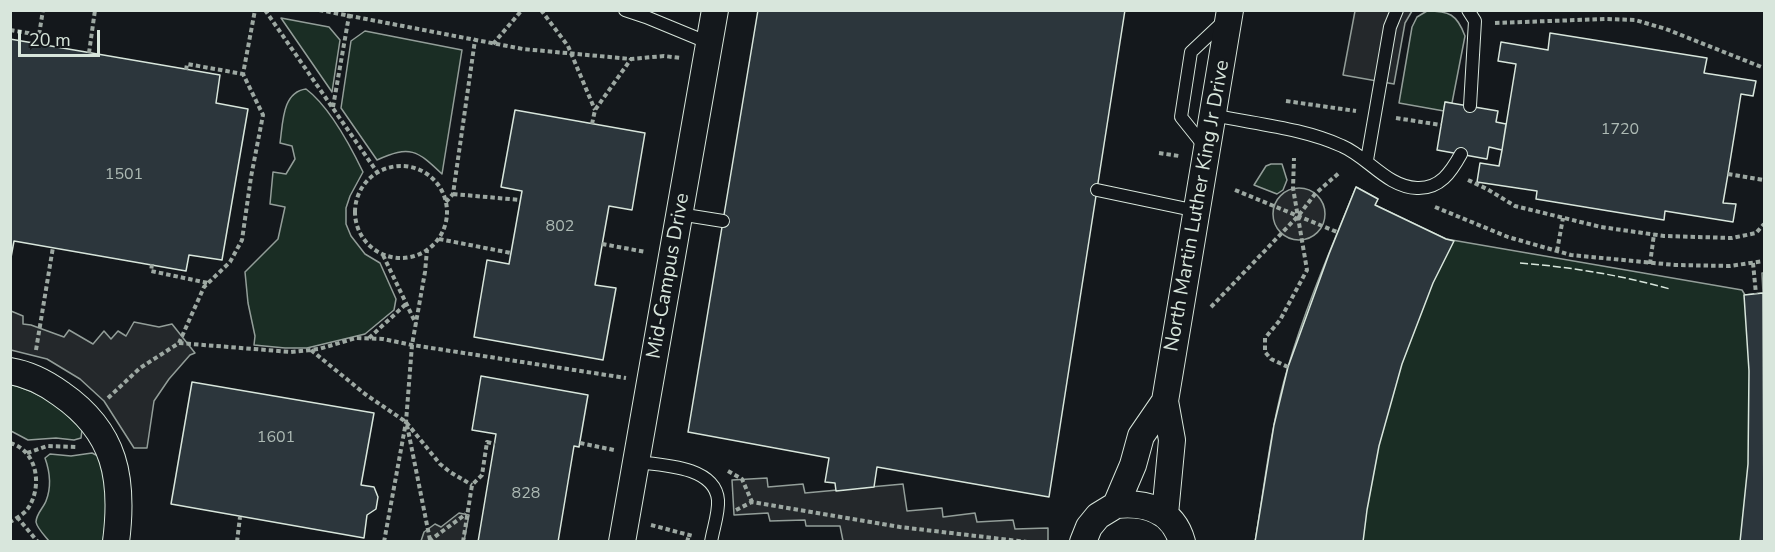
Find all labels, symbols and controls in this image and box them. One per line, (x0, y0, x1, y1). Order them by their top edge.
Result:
scale bar (21, 18, 104, 56)
text: 20 m (29, 28, 71, 52)
street label: North Martin Luther King Jr Drive (1161, 58, 1235, 354)
house number: 1720 (1601, 120, 1639, 140)
house number: 1501 (105, 165, 143, 185)
street label: Mid-Campus Drive (643, 191, 695, 361)
house number: 802 (546, 217, 574, 237)
house number: 1601 (257, 428, 295, 448)
house number: 828 (512, 484, 540, 504)

